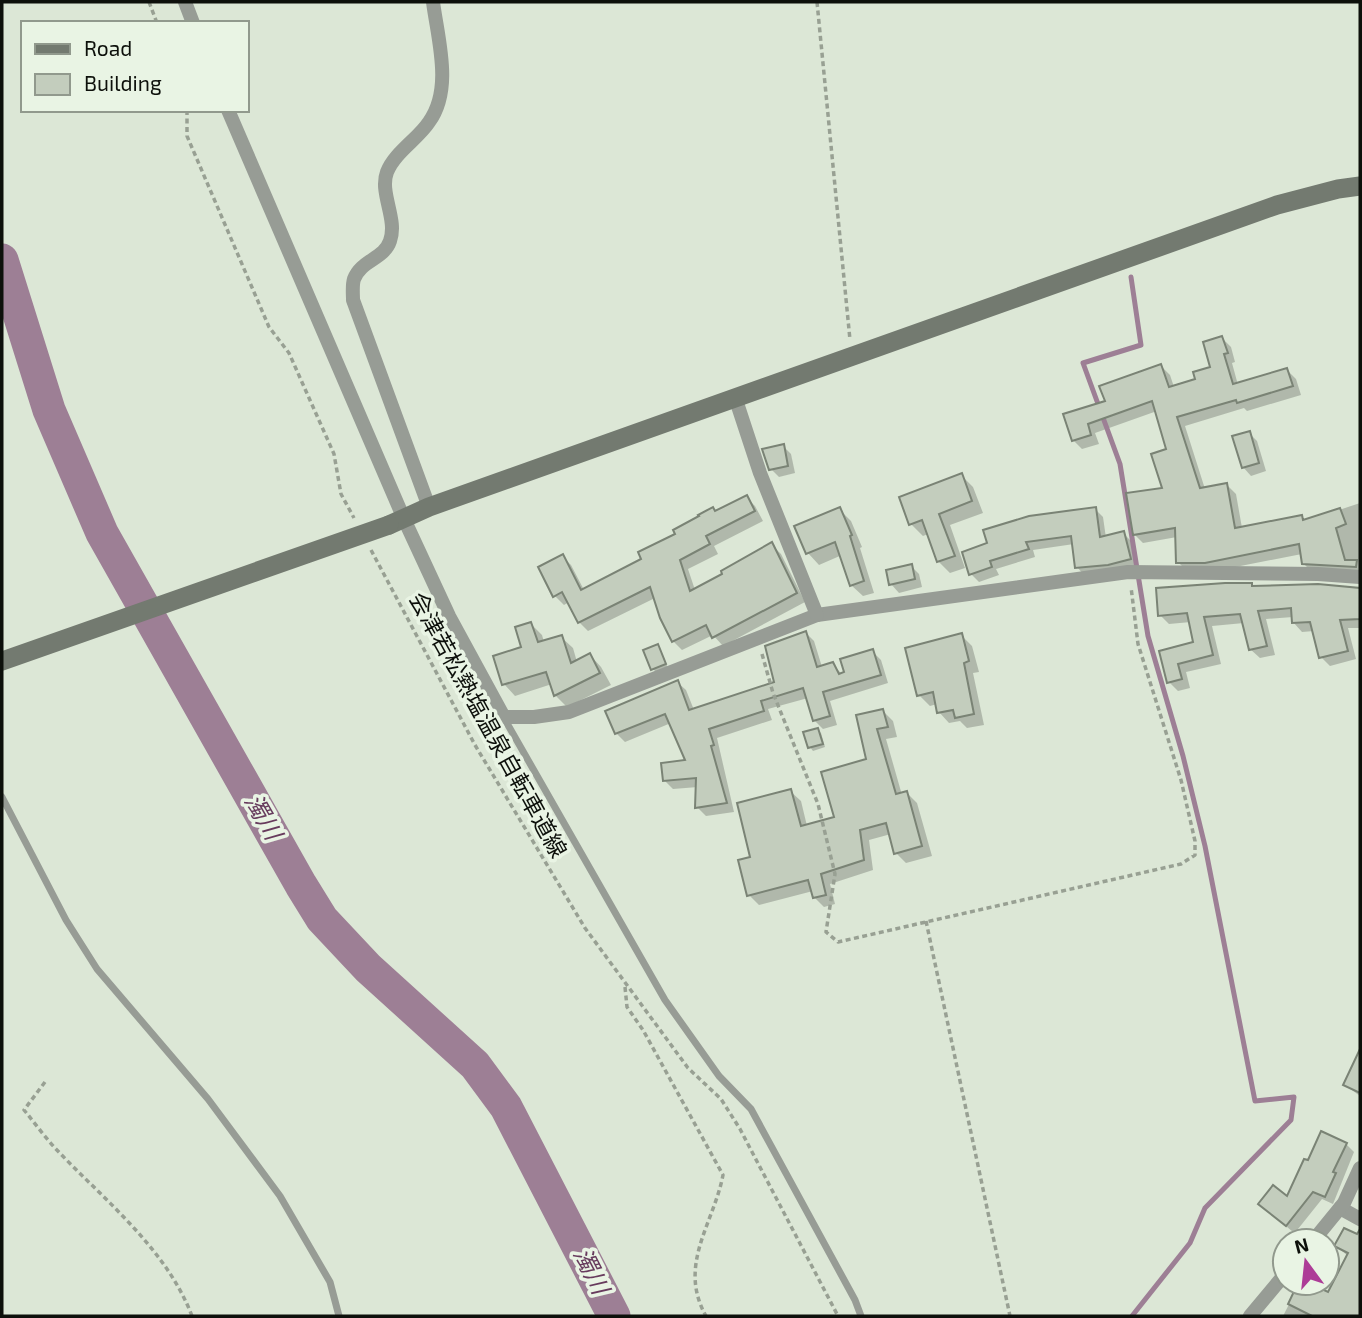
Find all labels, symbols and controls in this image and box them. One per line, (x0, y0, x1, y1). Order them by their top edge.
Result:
legend (21, 21, 248, 112)
text: Road (84, 35, 132, 60)
text: Building (84, 70, 162, 95)
street label: 会津若松熱塩温泉自転車道線 (404, 587, 574, 862)
water label: 濁川 (240, 788, 290, 847)
north arrow (1271, 1227, 1341, 1297)
text: N (1292, 1232, 1311, 1258)
water label: 濁川 (569, 1242, 618, 1301)

